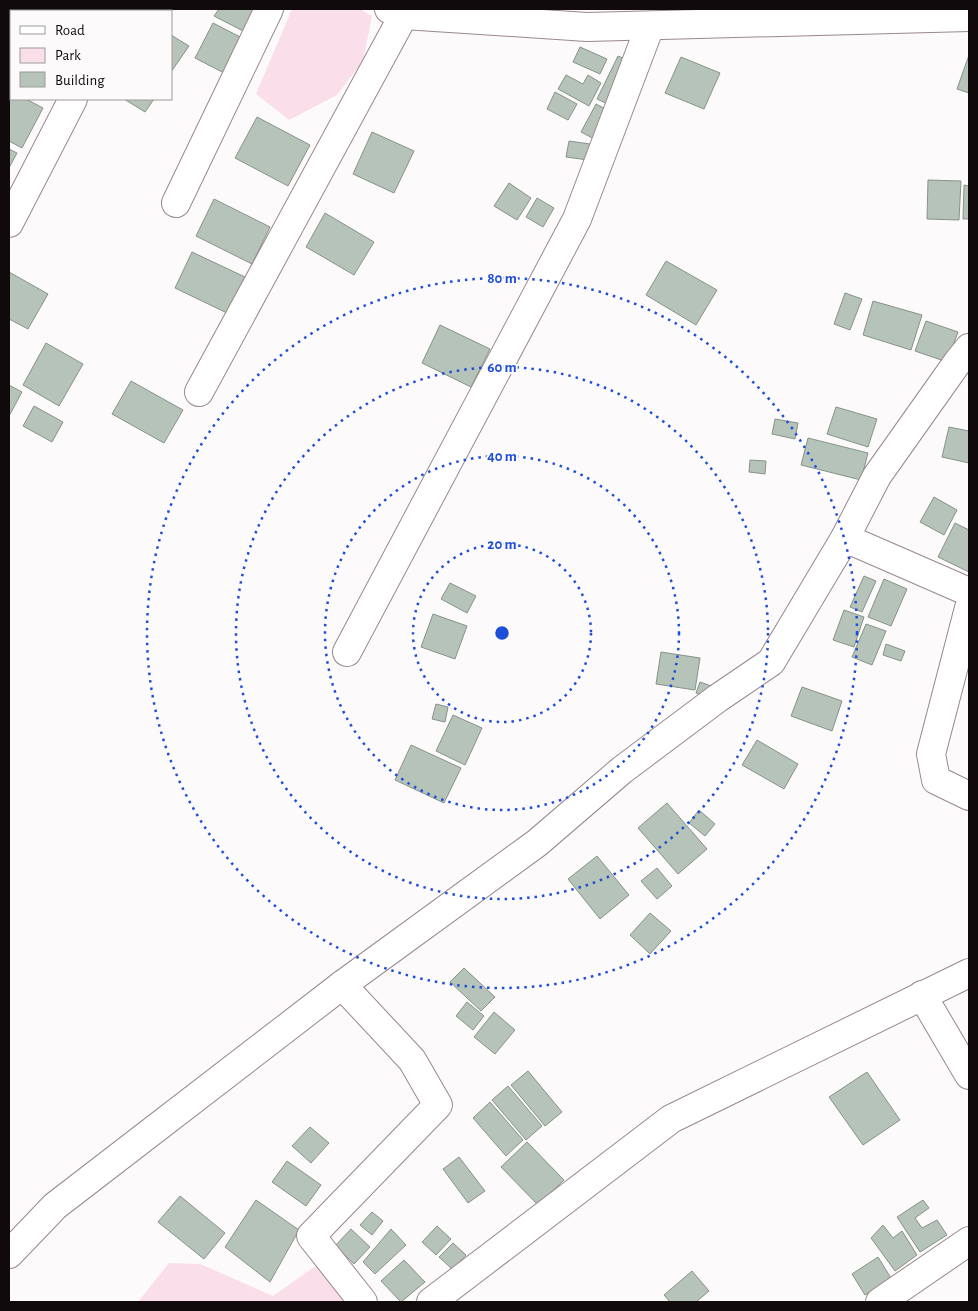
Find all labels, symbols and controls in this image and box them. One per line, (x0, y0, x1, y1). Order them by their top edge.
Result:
legend (10, 10, 172, 100)
text: Road (55, 23, 85, 38)
text: Park (55, 48, 81, 63)
text: Building (55, 73, 105, 88)
text: 80 m (487, 271, 517, 286)
text: 60 m (487, 360, 517, 375)
text: 40 m (487, 449, 517, 464)
text: 20 m (487, 537, 517, 552)
centre of rings (493, 624, 511, 642)

